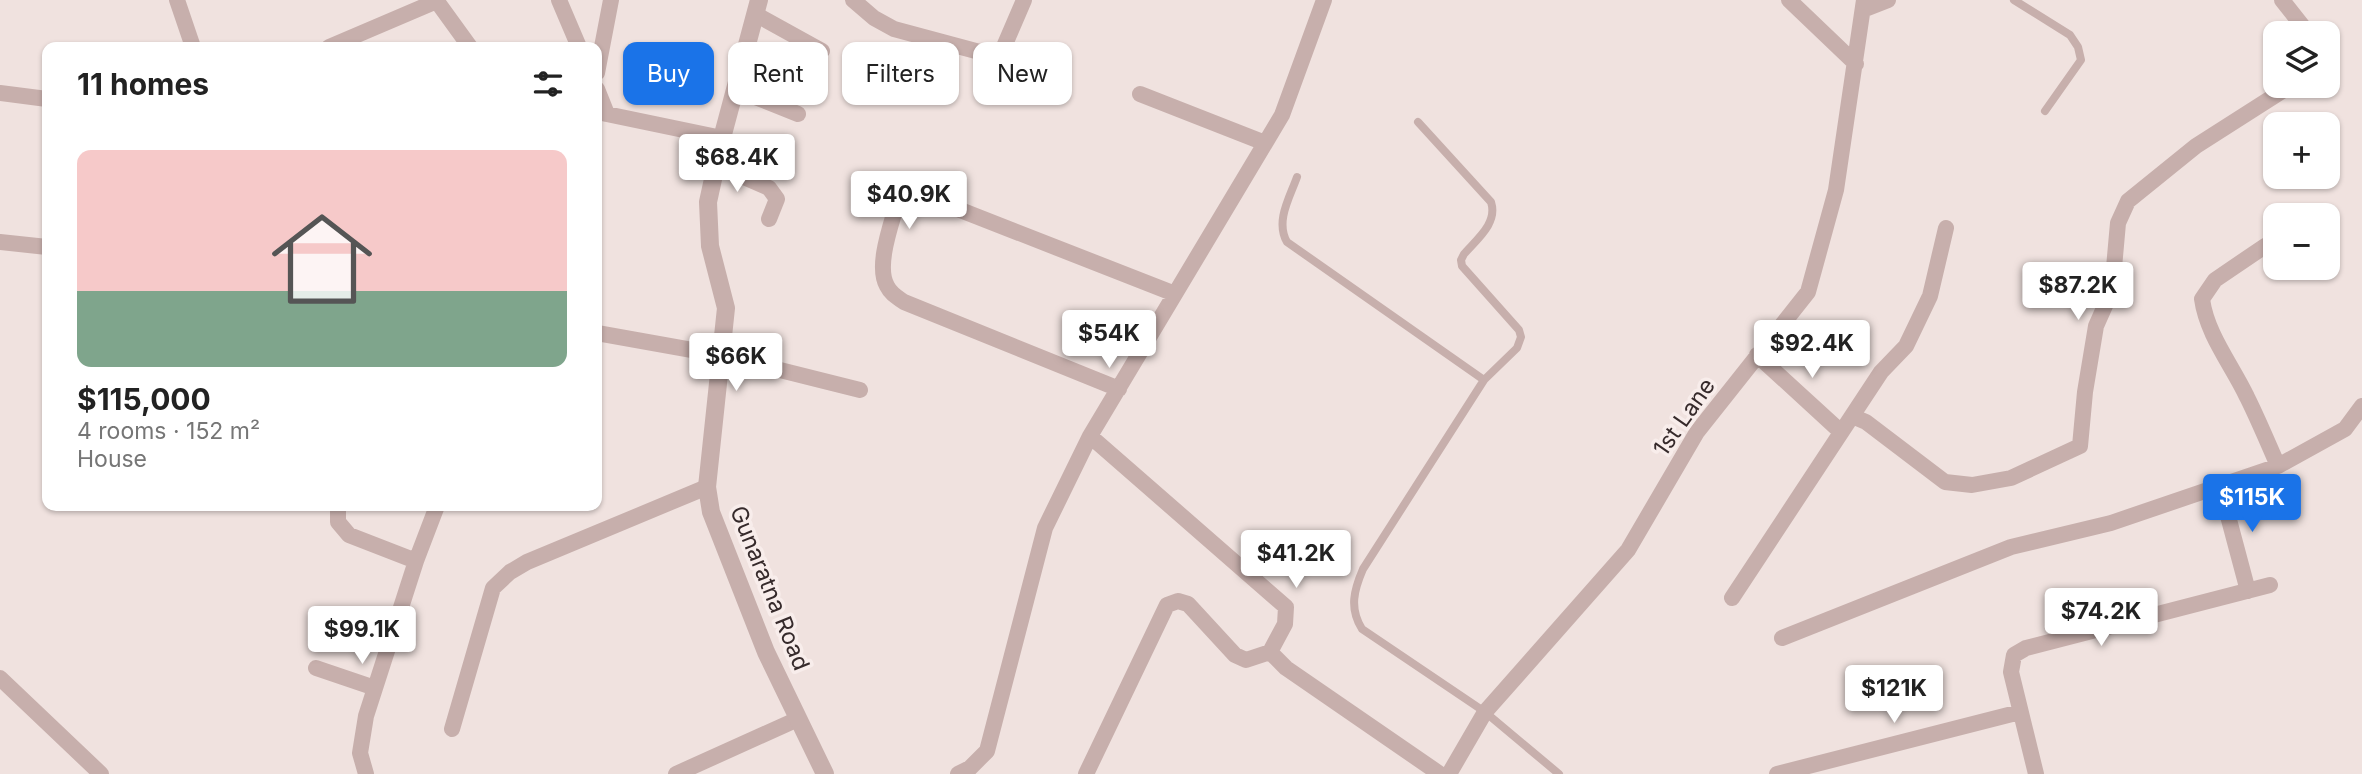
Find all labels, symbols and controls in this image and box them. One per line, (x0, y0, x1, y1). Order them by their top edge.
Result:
map controls (2263, 21, 2340, 280)
button: layers (2263, 21, 2340, 98)
chip: Buy (623, 42, 714, 105)
chip: Rent (728, 42, 828, 105)
chip: Filters (842, 42, 959, 105)
chip: New (973, 42, 1072, 105)
icon: filters (529, 65, 567, 103)
text: 11 homes (77, 66, 209, 102)
button: + (2263, 112, 2340, 189)
pin: $68.4K (680, 134, 794, 194)
text: $68.4K (695, 143, 779, 171)
pin: $40.9K (852, 172, 966, 231)
text: $40.9K (867, 180, 951, 208)
icon: home (259, 196, 385, 322)
button: − (2263, 203, 2340, 280)
pin: $87.2K (2021, 262, 2135, 322)
text: $87.2K (2038, 271, 2118, 299)
pin: $54K (1068, 310, 1150, 370)
text: $54K (1078, 319, 1140, 347)
pin: $92.4K (1755, 320, 1869, 380)
text: $92.4K (1770, 329, 1854, 357)
pin: $66K (695, 334, 777, 393)
text: $66K (705, 342, 767, 370)
street label: 1st Lane (1647, 373, 1721, 461)
text: $115,000 (77, 381, 211, 417)
text: 4 rooms · 152 m² (77, 417, 260, 445)
text: House (77, 445, 147, 473)
pin: $115K (2203, 475, 2301, 534)
text: $115K (2219, 483, 2285, 511)
street label: Gunaratna Road (724, 502, 816, 674)
pin: $41.2K (1239, 530, 1353, 590)
text: $41.2K (1257, 539, 1335, 567)
pin: $74.2K (2044, 588, 2158, 648)
text: $74.2K (2061, 597, 2141, 625)
pin: $99.1K (305, 606, 419, 666)
text: $99.1K (324, 615, 400, 643)
pin: $121K (1845, 666, 1943, 725)
text: $121K (1861, 674, 1927, 702)

